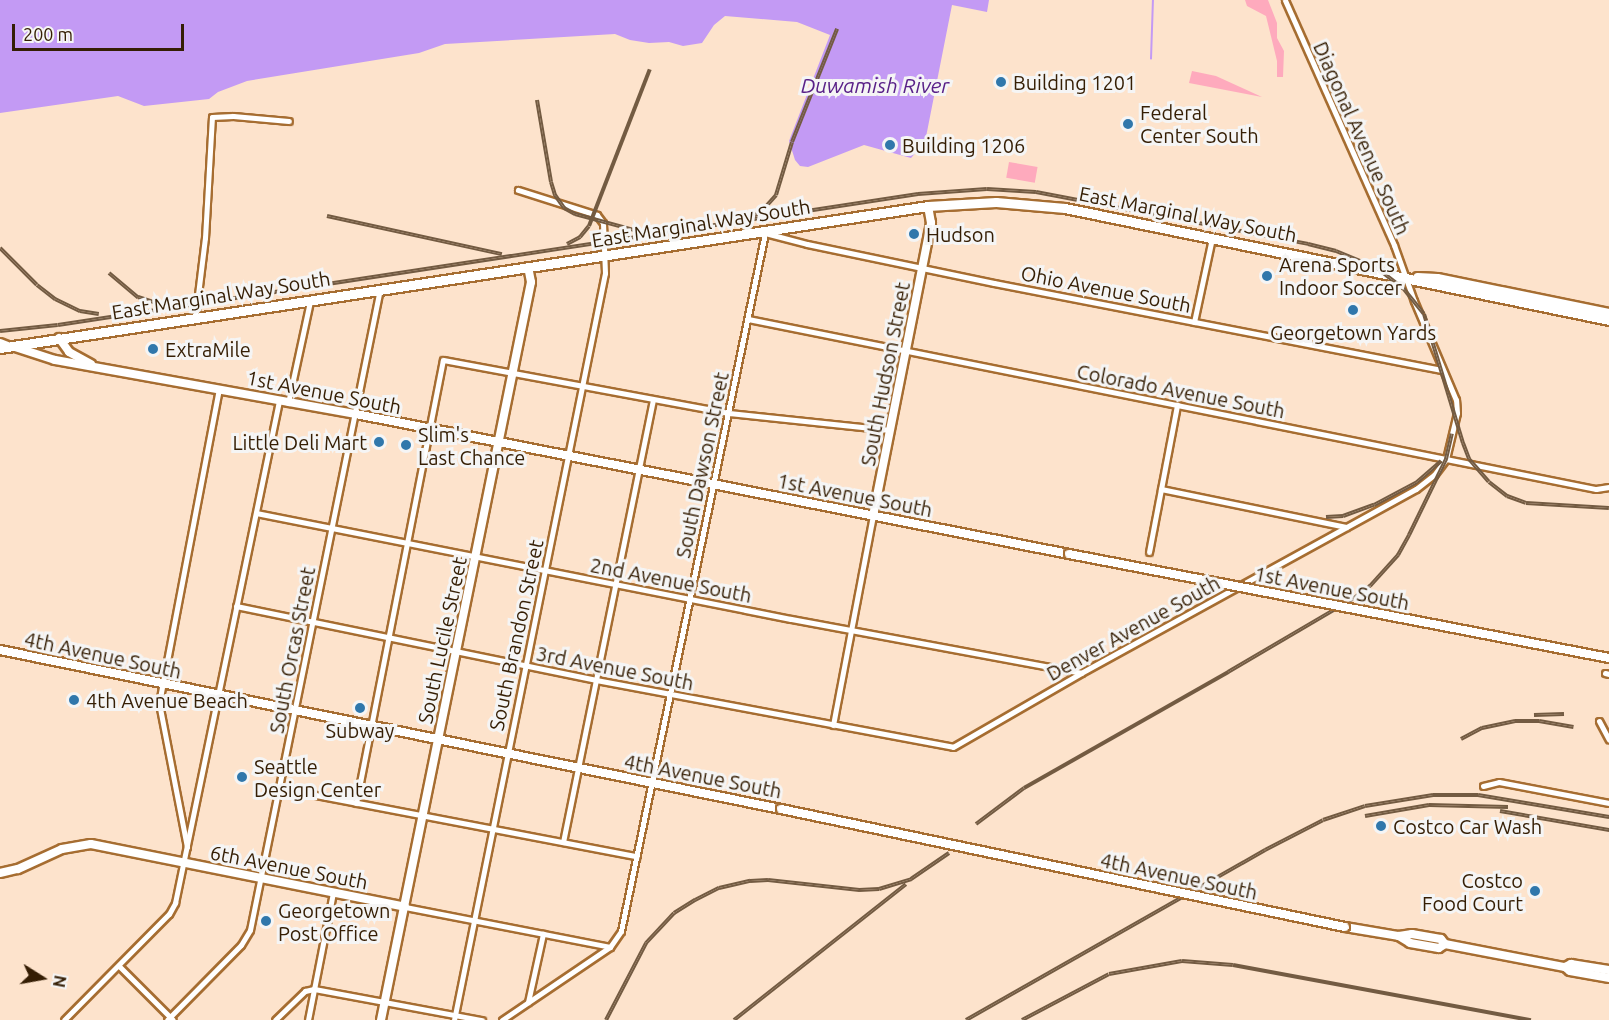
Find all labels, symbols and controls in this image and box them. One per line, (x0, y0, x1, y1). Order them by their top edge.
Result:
scale bar (15, 12, 188, 50)
text: 200 m (23, 24, 73, 44)
street label: Diagonal Avenue South (1309, 38, 1415, 238)
place label: Building 1201 (1013, 70, 1136, 94)
water label: Duwamish River (801, 72, 949, 98)
marker: Building 1201 (994, 75, 1008, 89)
place label: Federal Center South (1140, 100, 1259, 147)
marker: Federal Center South (1121, 117, 1135, 131)
place label: Building 1206 (902, 133, 1025, 157)
marker: Building 1206 (883, 138, 897, 152)
street label: East Marginal Way South (1077, 181, 1299, 247)
street label: East Marginal Way South (590, 194, 812, 252)
place label: Hudson (926, 222, 995, 246)
marker: Hudson (907, 227, 921, 241)
place label: Arena Sports Indoor Soccer (1279, 252, 1402, 299)
street label: Ohio Avenue South (1019, 261, 1193, 317)
street label: East Marginal Way South (110, 266, 332, 324)
marker: Arena Sports Indoor Soccer (1260, 269, 1274, 283)
street label: South Hudson Street (855, 280, 915, 468)
marker: Georgetown Yards (1346, 303, 1360, 317)
place label: Georgetown Yards (1270, 320, 1436, 344)
place label: ExtraMile (165, 337, 251, 361)
marker: ExtraMile (146, 342, 160, 356)
street label: Colorado Avenue South (1075, 359, 1287, 423)
street label: 1st Avenue South (245, 365, 403, 419)
street label: South Dawson Street (671, 370, 733, 560)
place label: Slim's Last Chance (418, 422, 525, 469)
place label: Little Deli Mart (232, 430, 367, 454)
marker: Little Deli Mart (372, 435, 386, 449)
marker: Slim's Last Chance (399, 438, 413, 452)
street label: 1st Avenue South (776, 468, 934, 522)
street label: South Brandon Street (484, 537, 548, 733)
street label: 2nd Avenue South (588, 553, 754, 607)
street label: South Lucile Street (413, 554, 471, 726)
street label: 1st Avenue South (1253, 561, 1411, 615)
street label: South Orcas Street (264, 565, 320, 735)
street label: Denver Avenue South (1042, 570, 1224, 686)
street label: 4th Avenue South (22, 627, 184, 683)
street label: 3rd Avenue South (534, 641, 696, 695)
place label: 4th Avenue Beach (86, 688, 248, 712)
marker: 4th Avenue Beach (67, 693, 81, 707)
marker: Subway (353, 701, 367, 715)
place label: Subway (326, 718, 394, 742)
street label: 4th Avenue South (622, 749, 784, 803)
place label: Seattle Design Center (254, 754, 381, 801)
marker: Seattle Design Center (235, 770, 249, 784)
place label: Costco Car Wash (1393, 814, 1542, 838)
marker: Costco Car Wash (1374, 819, 1388, 833)
street label: 6th Avenue South (208, 840, 370, 894)
street label: 4th Avenue South (1098, 848, 1260, 904)
place label: Costco Food Court (1422, 868, 1523, 915)
marker: Costco Food Court (1528, 884, 1542, 898)
place label: Georgetown Post Office (278, 898, 391, 945)
marker: Georgetown Post Office (259, 914, 273, 928)
north arrow (12, 948, 72, 1008)
text: N (50, 974, 70, 989)

